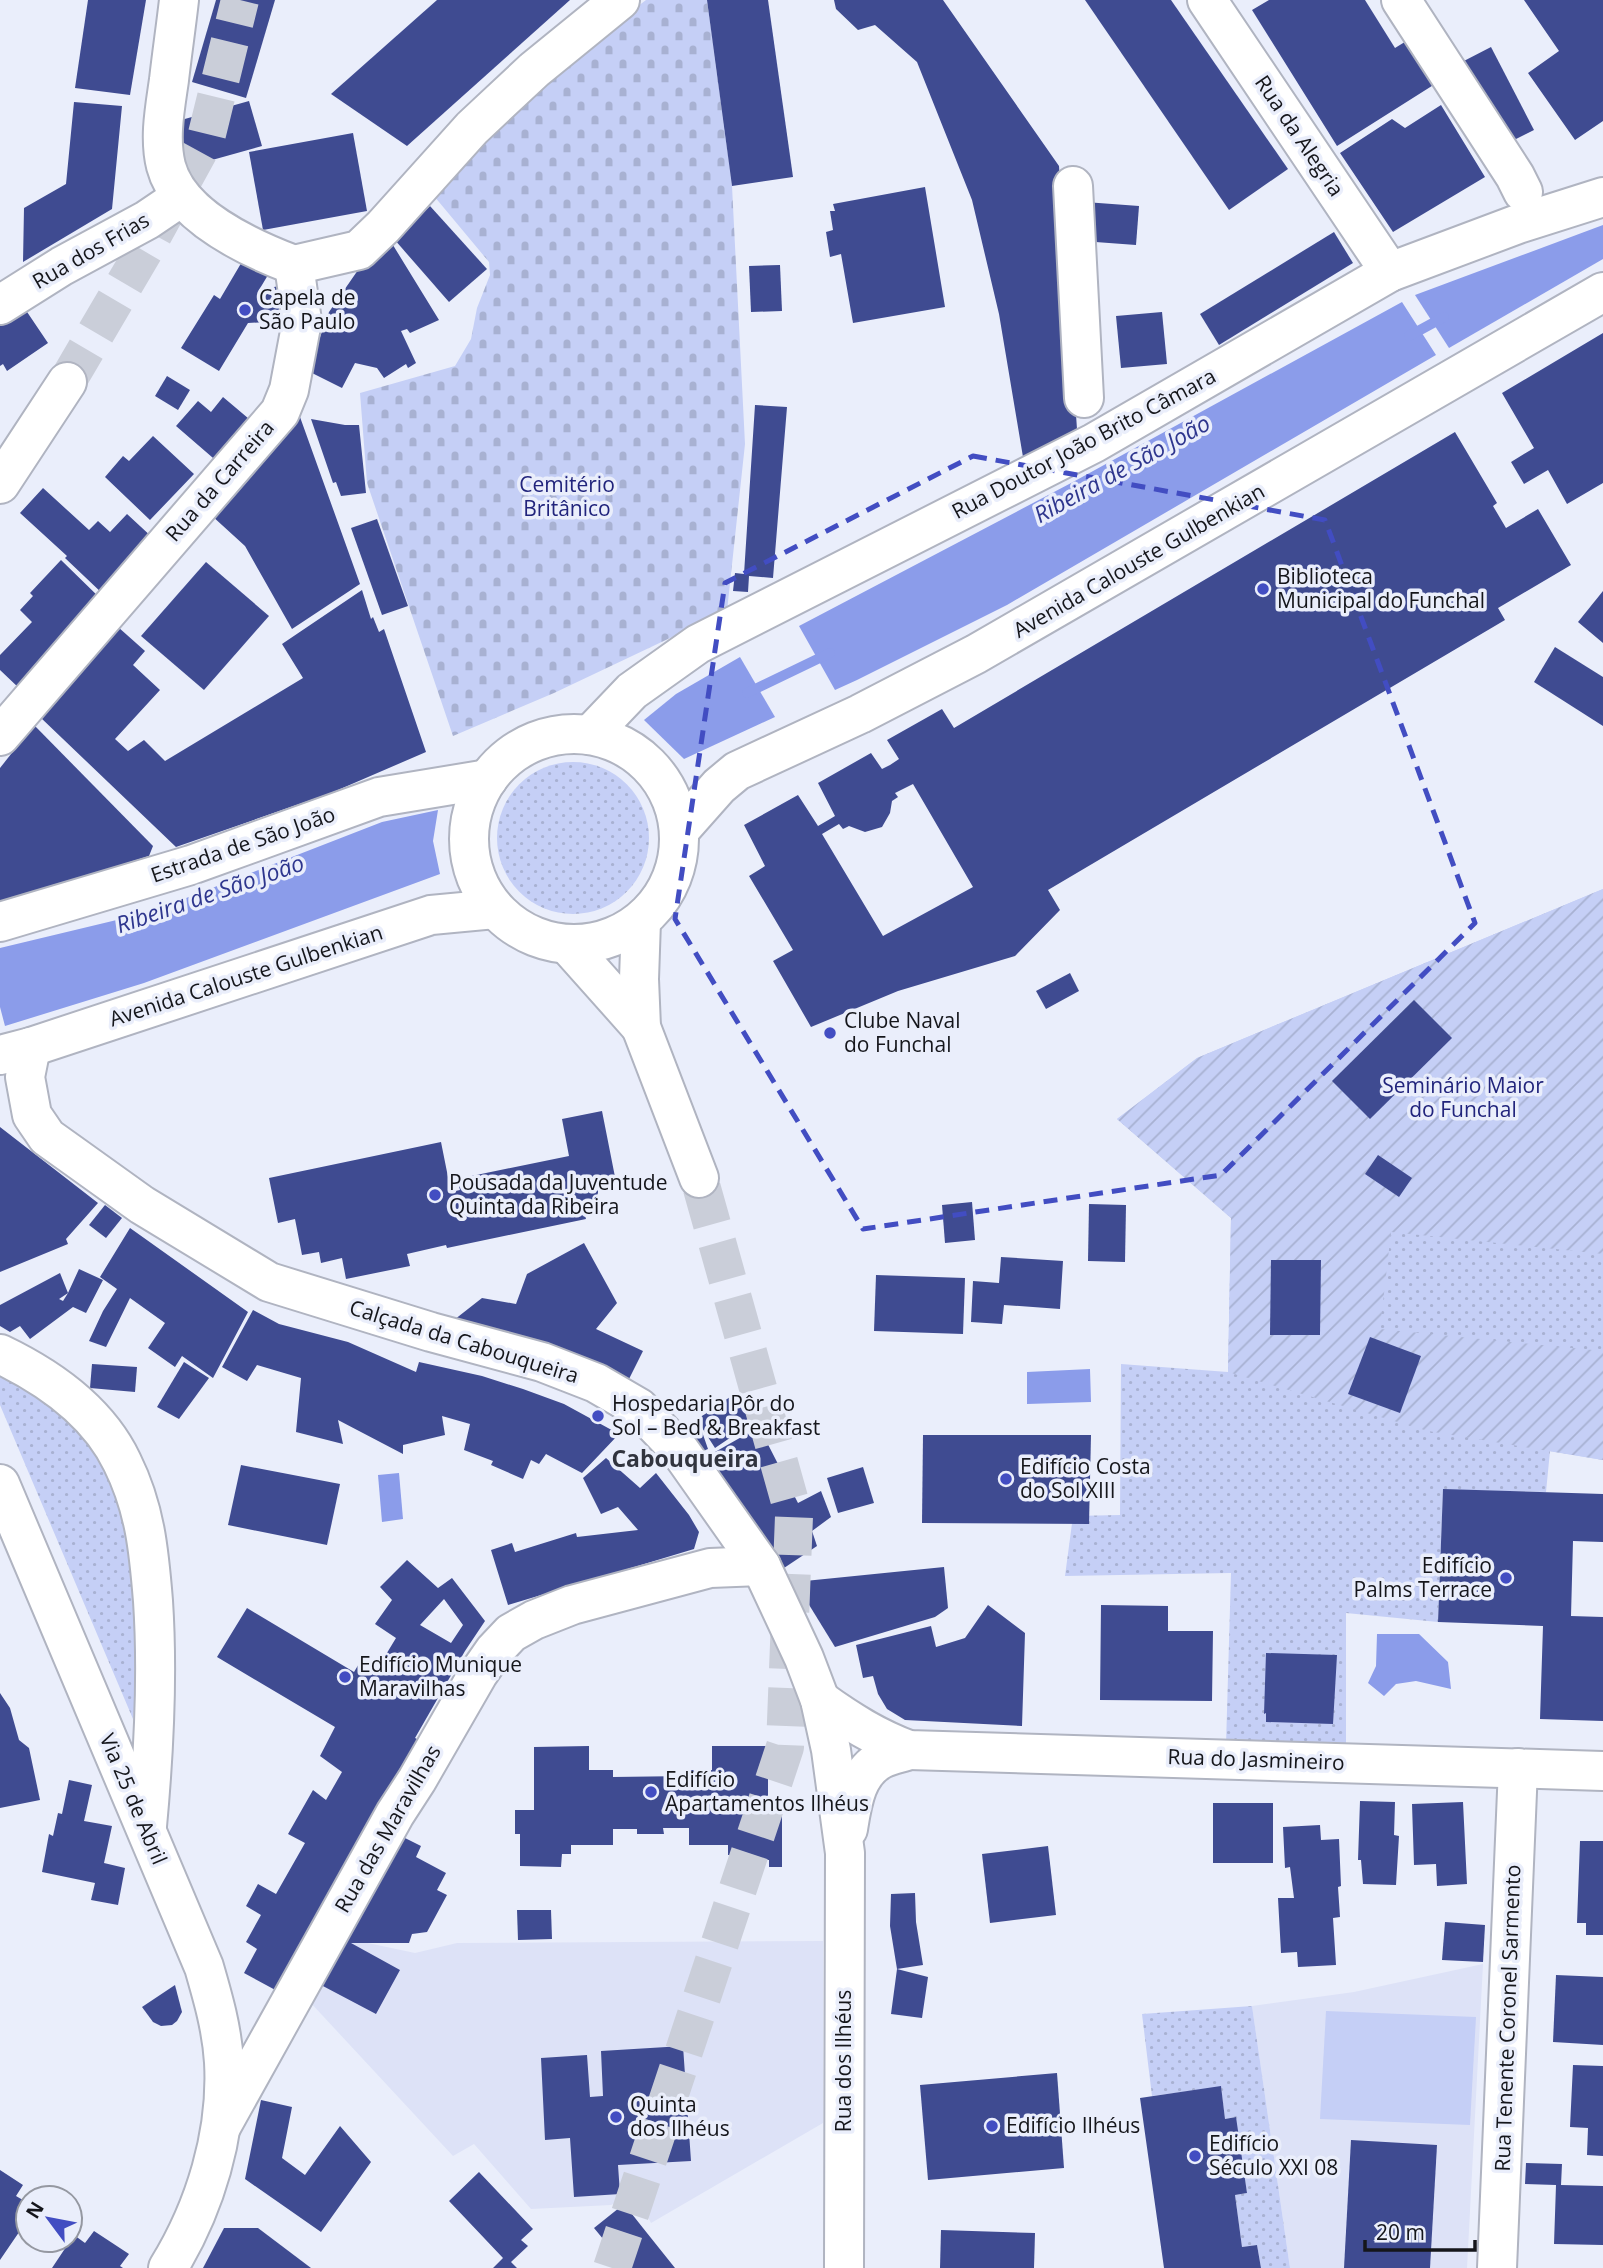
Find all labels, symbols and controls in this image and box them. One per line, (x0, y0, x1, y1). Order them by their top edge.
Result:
street label: Rua da Alegria (1249, 69, 1351, 201)
street label: Rua dos Frias (27, 205, 154, 295)
place label: Capela de São Paulo (259, 283, 356, 335)
marker: Capela de São Paulo (237, 302, 253, 318)
street label: Rua Doutor João Brito Câmara (947, 361, 1220, 525)
water label: Ribeira de São João (1028, 406, 1215, 530)
street label: Rua da Carreira (159, 414, 280, 547)
park label: Cemitério Britânico (519, 470, 615, 522)
street label: Avenida Calouste Gulbenkian (1008, 477, 1269, 644)
place label: Biblioteca Municipal do Funchal (1277, 562, 1485, 614)
marker: Biblioteca Municipal do Funchal (1255, 581, 1271, 597)
street label: Estrada de São João (147, 799, 339, 889)
water label: Ribeira de São João (111, 846, 308, 940)
street label: Avenida Calouste Gulbenkian (105, 918, 386, 1033)
place label: Clube Naval do Funchal (844, 1006, 960, 1058)
marker: Clube Naval do Funchal (822, 1025, 838, 1041)
park label: Seminário Maior do Funchal (1382, 1071, 1544, 1123)
place label: Pousada da Juventude Quinta da Ribeira (449, 1168, 667, 1220)
marker: Pousada da Juventude Quinta da Ribeira (427, 1187, 443, 1203)
street label: Calçada da Cabouqueira (346, 1293, 582, 1389)
place label: Hospedaria Pôr do Sol – Bed & Breakfast (612, 1389, 820, 1441)
marker: Hospedaria Pôr do Sol – Bed & Breakfast (590, 1408, 606, 1424)
district label: Cabouqueira (611, 1442, 759, 1474)
place label: Edifício Costa do Sol XIII (1020, 1452, 1151, 1504)
marker: Edifício Costa do Sol XIII (998, 1471, 1014, 1487)
place label: Edifício Palms Terrace (1353, 1551, 1492, 1603)
marker: Edifício Palms Terrace (1498, 1570, 1514, 1586)
place label: Edifício Munique Maravilhas (359, 1650, 522, 1702)
marker: Edifício Munique Maravilhas (337, 1669, 353, 1685)
street label: Via 25 de Abril (94, 1729, 174, 1868)
street label: Rua das Maravilhas (328, 1739, 447, 1918)
street label: Rua do Jasmineiro (1167, 1742, 1345, 1776)
place label: Edifício Apartamentos Ilhéus (665, 1765, 869, 1817)
marker: Edifício Apartamentos Ilhéus (643, 1784, 659, 1800)
street label: Rua Tenente Coronel Sarmento (1488, 1864, 1526, 2172)
street label: Rua dos Ilhéus (829, 1990, 857, 2132)
place label: Quinta dos Ilhéus (630, 2090, 730, 2142)
marker: Quinta dos Ilhéus (608, 2109, 624, 2125)
place label: Edifício Ilhéus (1006, 2111, 1140, 2139)
marker: Edifício Ilhéus (984, 2118, 1000, 2134)
place label: Edifício Século XXI 08 (1209, 2129, 1338, 2181)
marker: Edifício Século XXI 08 (1187, 2148, 1203, 2164)
north arrow (14, 2184, 84, 2254)
text: N (19, 2197, 50, 2223)
scale bar (1365, 2208, 1475, 2252)
text: 20 m (1376, 2218, 1425, 2246)

